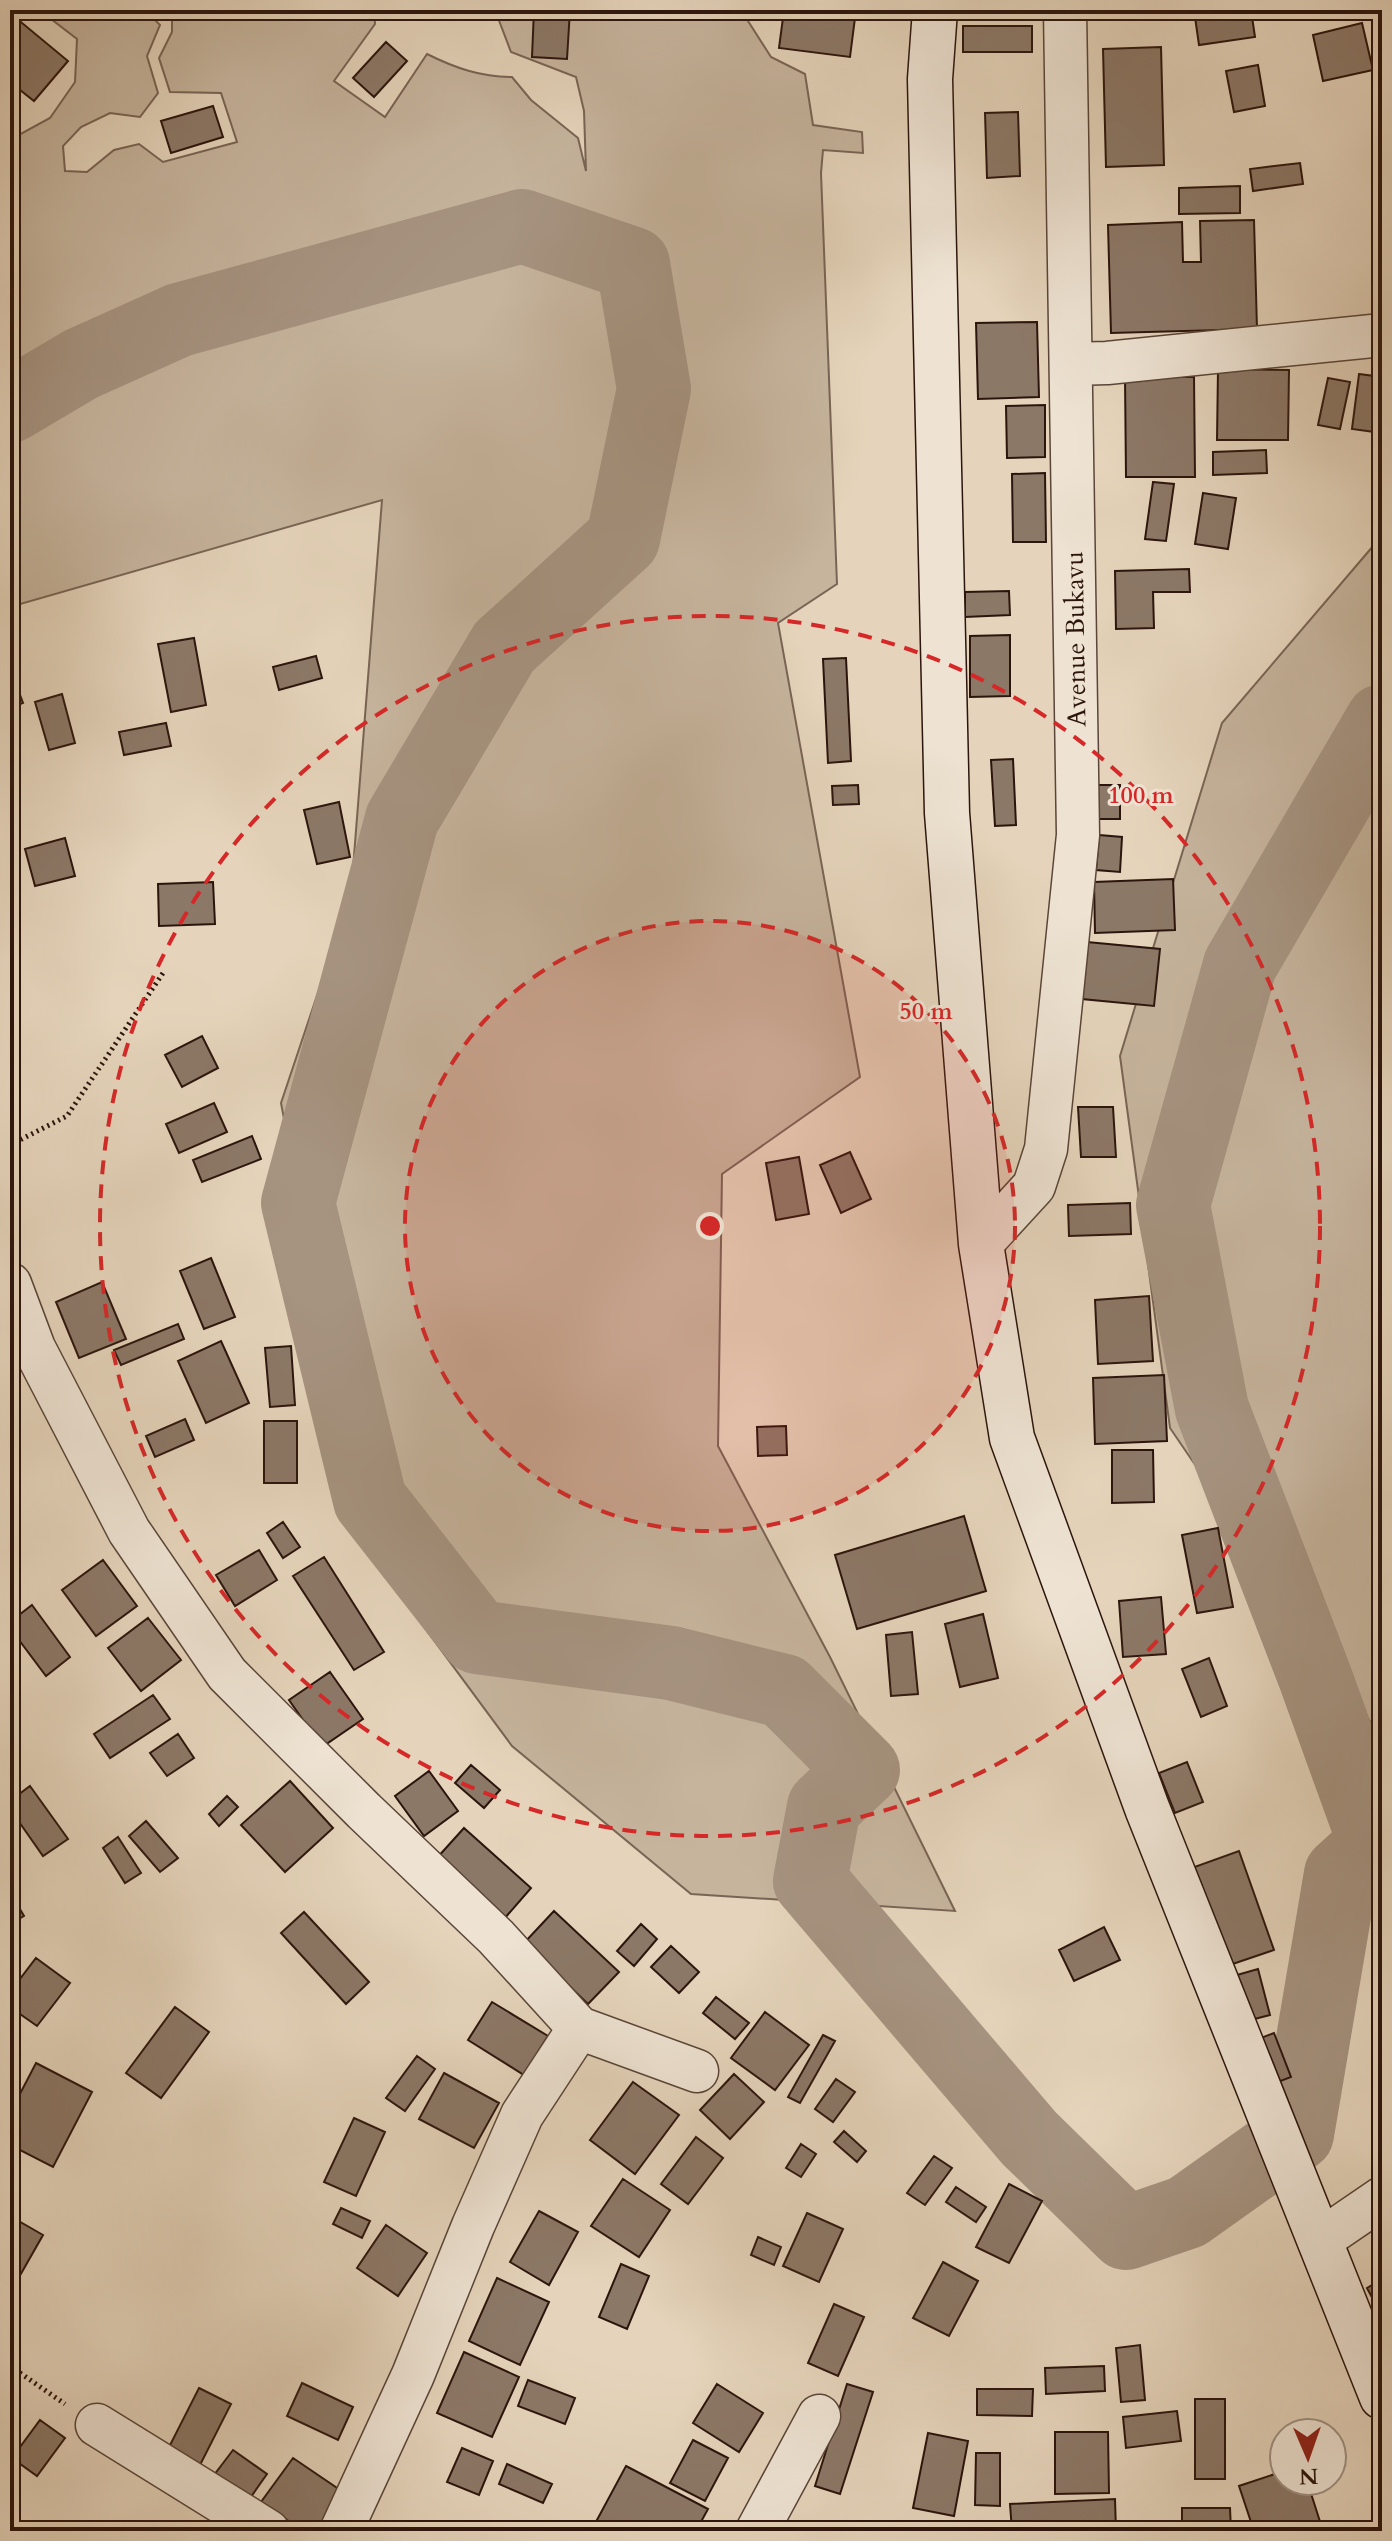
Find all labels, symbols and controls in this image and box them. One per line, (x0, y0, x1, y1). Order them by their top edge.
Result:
street label: Avenue Bukavu (1056, 551, 1095, 727)
text: 100 m (1108, 779, 1175, 812)
text: 50 m (899, 995, 953, 1028)
centre of rings (696, 1212, 724, 1240)
north arrow (1268, 2417, 1348, 2497)
text: N (1299, 2461, 1319, 2491)

